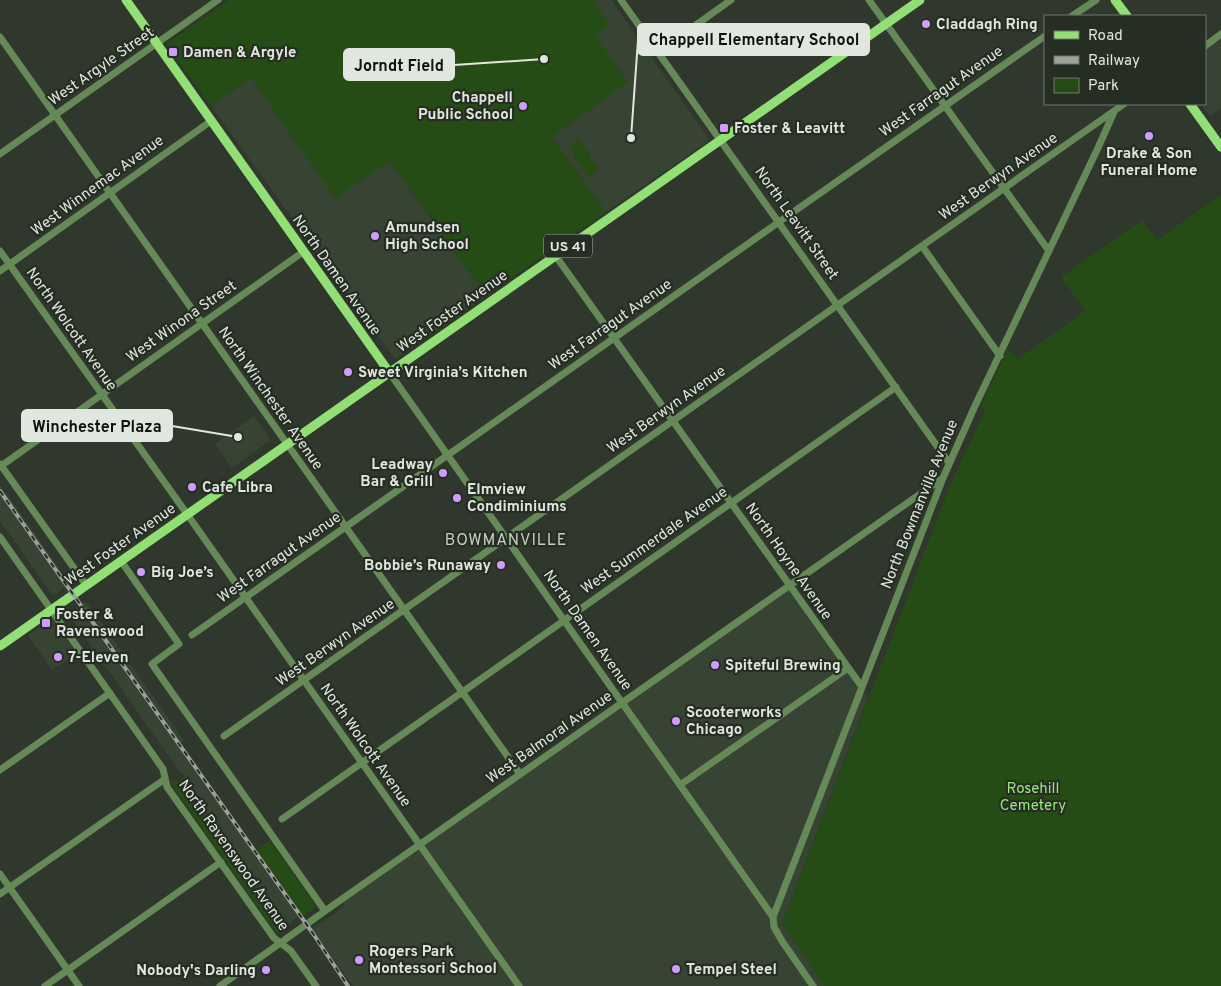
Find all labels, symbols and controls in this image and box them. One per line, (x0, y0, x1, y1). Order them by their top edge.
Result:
legend (1044, 15, 1206, 105)
place label: Claddagh Ring (936, 16, 1038, 35)
marker: Claddagh Ring (920, 18, 932, 30)
street label: West Argyle Street (45, 24, 158, 111)
callout: Chappell Elementary School (638, 24, 869, 55)
text: Road (1088, 27, 1123, 46)
text: Chappell Elementary School (649, 31, 859, 51)
street label: West Farragut Avenue (876, 42, 1007, 142)
place label: Damen & Argyle (183, 44, 296, 63)
marker: Damen & Argyle (167, 46, 179, 58)
callout: Jorndt Field (344, 49, 454, 80)
text: Railway (1088, 52, 1140, 71)
text: Jorndt Field (354, 57, 444, 77)
text: Park (1088, 77, 1119, 96)
place label: Chappell Public School (418, 89, 513, 125)
marker: Chappell Public School (517, 100, 529, 112)
place label: Foster & Leavitt (734, 120, 845, 139)
marker: Foster & Leavitt (718, 122, 730, 134)
street label: West Berwyn Avenue (936, 129, 1062, 225)
marker: Drake & Son Funeral Home (1143, 130, 1155, 142)
street label: West Winnemac Avenue (28, 132, 168, 241)
place label: Drake & Son Funeral Home (1101, 145, 1197, 181)
street label: North Leavitt Street (750, 164, 842, 284)
street label: North Damen Avenue (287, 212, 385, 340)
place label: Amundsen High School (385, 219, 469, 255)
marker: Amundsen High School (369, 230, 381, 242)
road number: US 41 (544, 235, 592, 258)
street label: North Wolcott Avenue (21, 264, 121, 395)
street label: West Foster Avenue (394, 267, 512, 358)
street label: West Farragut Avenue (545, 275, 676, 375)
street label: West Winona Street (123, 277, 241, 367)
street label: North Winchester Avenue (213, 323, 327, 474)
street label: West Berwyn Avenue (604, 362, 730, 458)
place label: Sweet Virginia’s Kitchen (358, 364, 528, 383)
marker: Sweet Virginia’s Kitchen (342, 366, 354, 378)
callout: Winchester Plaza (22, 410, 172, 441)
street label: North Bowmanville Avenue (878, 417, 963, 592)
text: Winchester Plaza (32, 418, 162, 438)
place label: Leadway Bar & Grill (360, 456, 433, 492)
marker: Leadway Bar & Grill (437, 467, 449, 479)
place label: Cafe Libra (202, 479, 273, 498)
marker: Cafe Libra (186, 481, 198, 493)
place label: Elmview Condiminiums (467, 481, 567, 517)
street label: West Summerdale Avenue (578, 483, 732, 599)
marker: Elmview Condiminiums (451, 492, 463, 504)
street label: North Hoyne Avenue (740, 499, 835, 624)
street label: West Foster Avenue (62, 500, 180, 591)
street label: West Farragut Avenue (214, 508, 345, 608)
district label: BOWMANVILLE (445, 531, 567, 551)
place label: Bobbie’s Runaway (364, 557, 491, 576)
marker: Bobbie’s Runaway (495, 559, 507, 571)
place label: Big Joe’s (151, 564, 214, 583)
marker: Big Joe’s (135, 566, 147, 578)
street label: North Damen Avenue (538, 567, 636, 695)
street label: West Berwyn Avenue (273, 595, 399, 691)
place label: Foster & Ravenswood (56, 606, 144, 642)
marker: Foster & Ravenswood (40, 617, 52, 629)
place label: 7-Eleven (68, 649, 129, 668)
marker: 7-Eleven (52, 651, 64, 663)
place label: Spiteful Brewing (725, 657, 841, 676)
marker: Spiteful Brewing (709, 659, 721, 671)
street label: North Wolcott Avenue (315, 680, 415, 811)
street label: West Balmoral Avenue (483, 688, 617, 789)
place label: Scooterworks Chicago (686, 704, 782, 740)
marker: Scooterworks Chicago (670, 715, 682, 727)
street label: North Ravenswood Avenue (173, 776, 292, 935)
park label: Rosehill Cemetery (1000, 780, 1066, 816)
place label: Rogers Park Montessori School (369, 943, 497, 979)
marker: Rogers Park Montessori School (353, 954, 365, 966)
place label: Tempel Steel (686, 961, 777, 980)
place label: Nobody's Darling (136, 962, 256, 981)
marker: Tempel Steel (670, 963, 682, 975)
marker: Nobody's Darling (260, 964, 272, 976)

